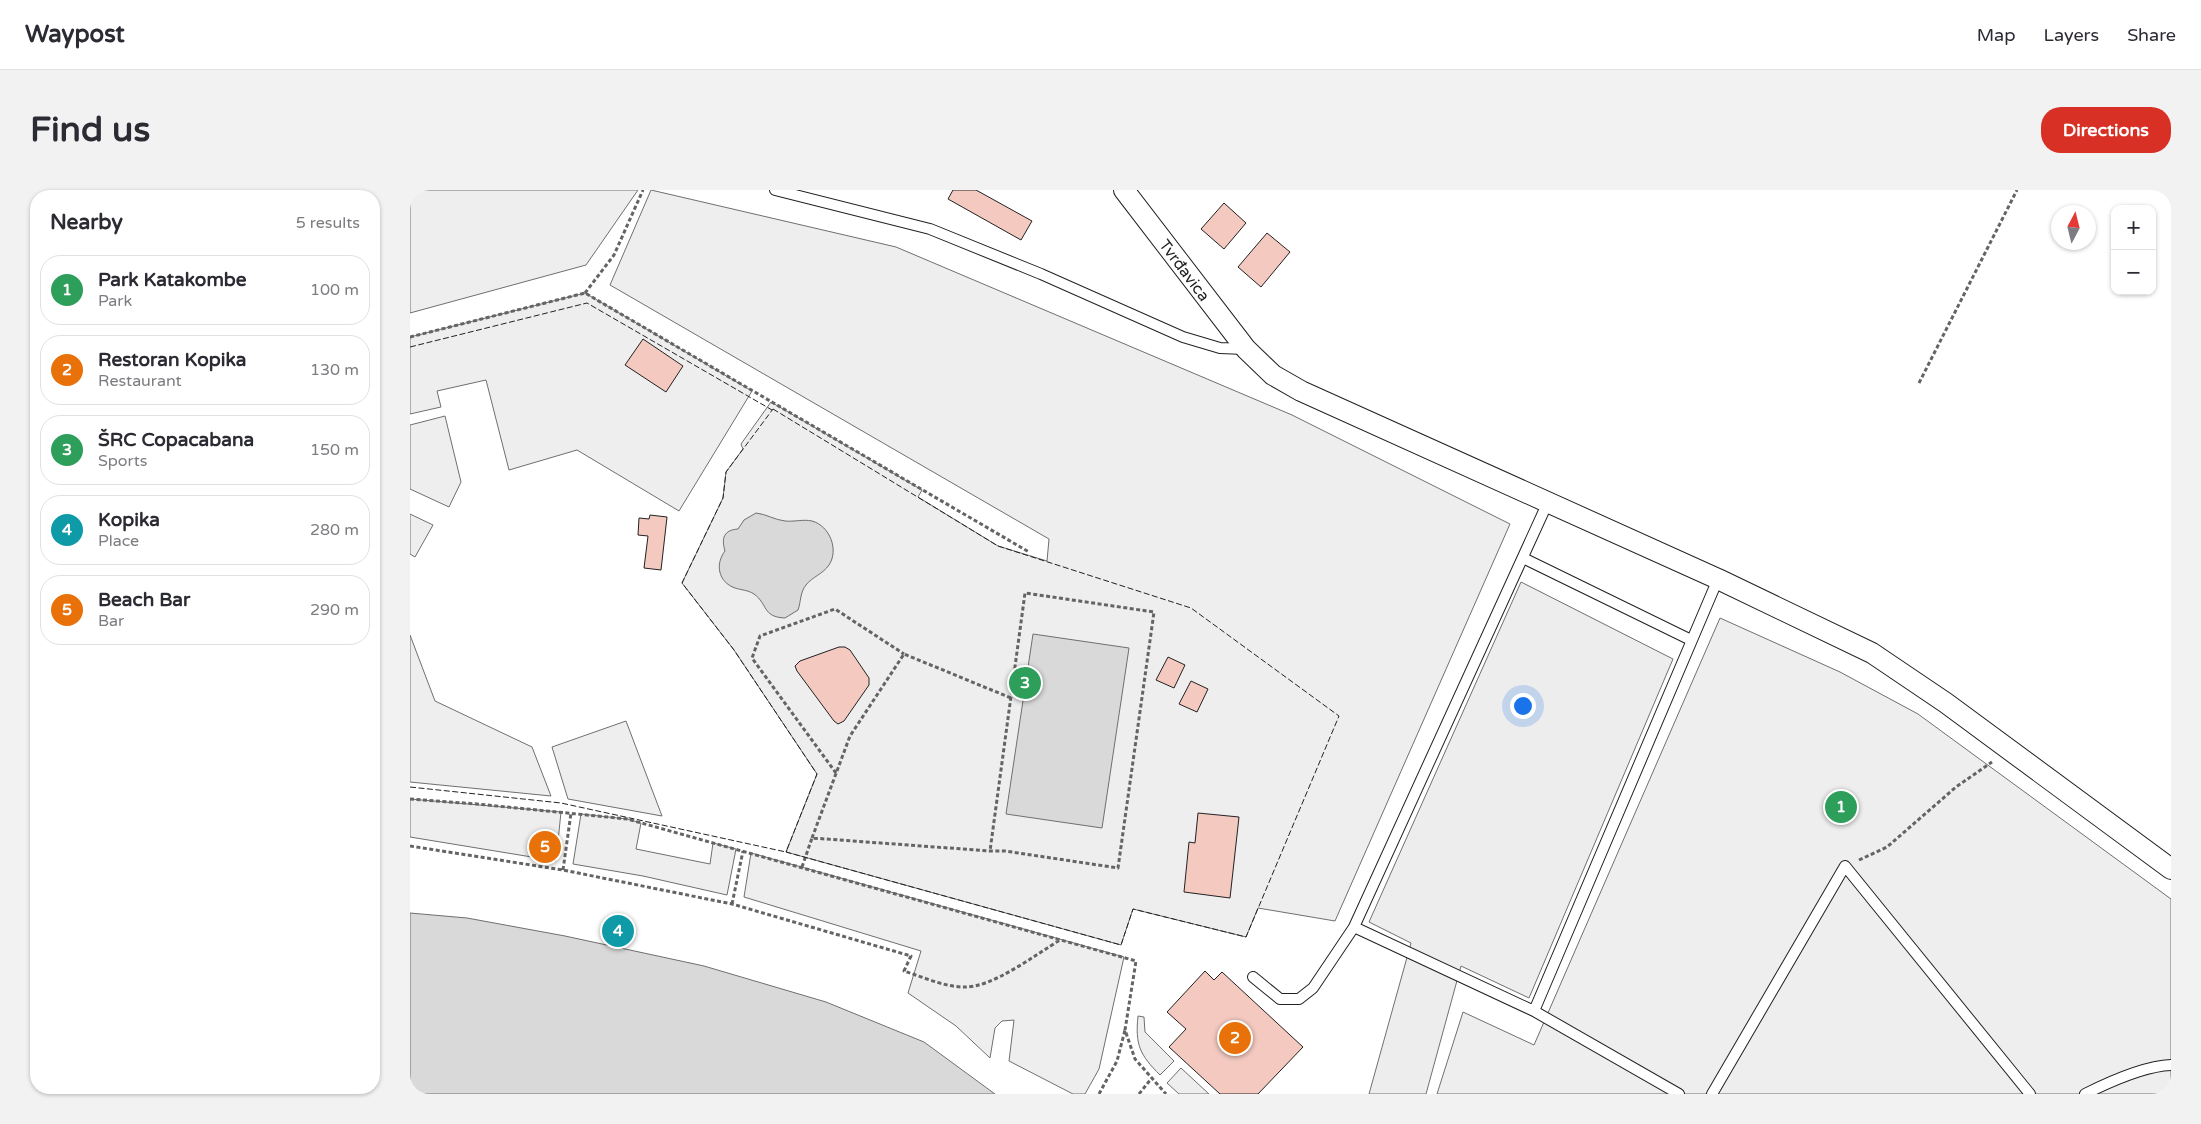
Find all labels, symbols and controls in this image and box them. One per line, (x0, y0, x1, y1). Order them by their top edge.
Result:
text: Waypost (25, 20, 125, 49)
text: Map (1977, 24, 2016, 46)
text: Layers (2044, 24, 2099, 46)
text: Share (2127, 24, 2176, 46)
button: Directions (2041, 107, 2171, 153)
text: Find us (30, 109, 150, 151)
north arrow (2051, 205, 2096, 250)
map controls (2111, 205, 2156, 295)
button: + (2111, 205, 2156, 250)
text: Nearby (50, 210, 123, 235)
text: 5 results (296, 213, 360, 233)
street label: Tvrđavica (1155, 236, 1214, 305)
button: − (2111, 250, 2156, 295)
text: Park Katakombe (98, 269, 247, 291)
text: 1 (62, 280, 72, 300)
text: 100 m (310, 280, 359, 300)
text: Park (98, 291, 132, 311)
text: Restoran Kopika (98, 349, 246, 371)
text: 2 (62, 360, 72, 380)
text: 130 m (310, 360, 359, 380)
text: Restaurant (98, 371, 182, 391)
text: ŠRC Copacabana (98, 429, 254, 451)
text: 3 (62, 440, 72, 460)
text: 150 m (310, 440, 359, 460)
text: Sports (98, 451, 147, 471)
text: Kopika (98, 509, 160, 531)
text: 4 (62, 520, 72, 540)
text: 280 m (310, 520, 359, 540)
text: Place (98, 531, 139, 551)
text: Beach Bar (98, 589, 190, 611)
text: 5 (62, 600, 72, 620)
text: 290 m (310, 600, 359, 620)
text: Bar (98, 611, 124, 631)
pin: 3 (1009, 664, 1041, 702)
your location (1510, 693, 1536, 719)
pin: 1 (1825, 788, 1857, 826)
pin: 5 (529, 828, 561, 866)
pin: 4 (602, 912, 634, 950)
pin: 2 (1219, 1019, 1251, 1057)

